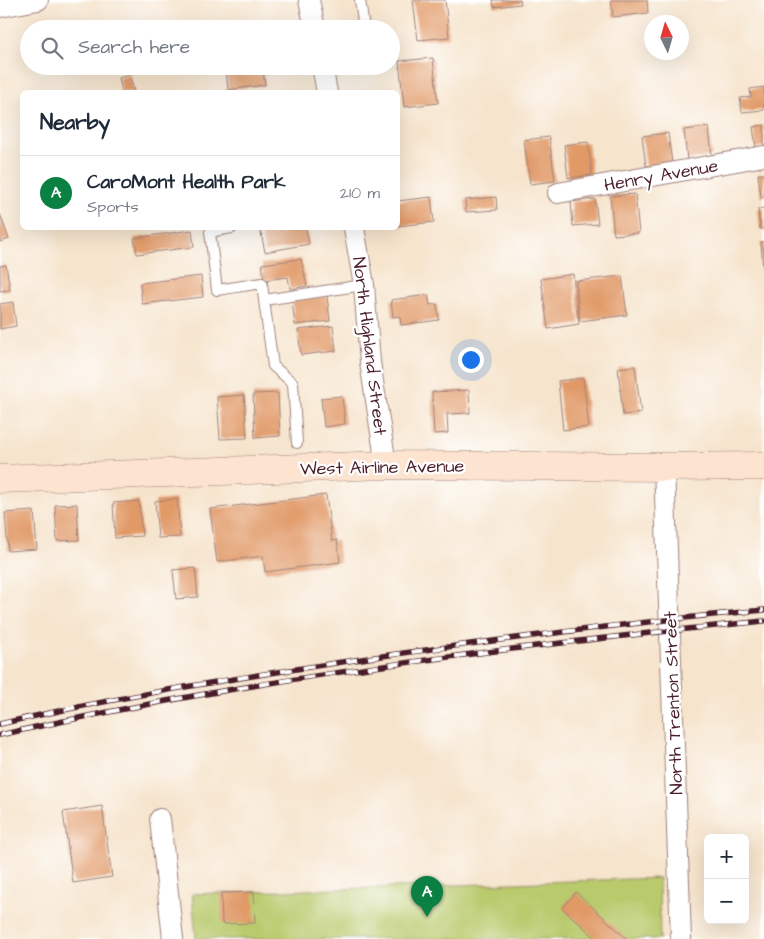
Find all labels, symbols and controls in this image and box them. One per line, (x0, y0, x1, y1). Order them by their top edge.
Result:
north arrow (644, 15, 689, 60)
search box (20, 20, 400, 75)
icon: search (38, 34, 66, 62)
text: Search here (78, 34, 190, 61)
text: Nearby (40, 108, 110, 137)
street label: Henry Avenue (602, 153, 720, 199)
text: CaroMont Health Park (87, 169, 286, 196)
text: A (51, 182, 61, 204)
text: 210 m (340, 182, 380, 204)
text: Sports (87, 196, 139, 218)
street label: North Highland Street (345, 255, 393, 438)
your location (458, 347, 484, 373)
street label: West Airline Avenue (300, 454, 465, 481)
street label: North Trenton Street (658, 610, 689, 795)
map controls (704, 834, 749, 924)
button: + (704, 834, 749, 879)
pin: A (411, 876, 443, 917)
button: − (704, 879, 749, 924)

